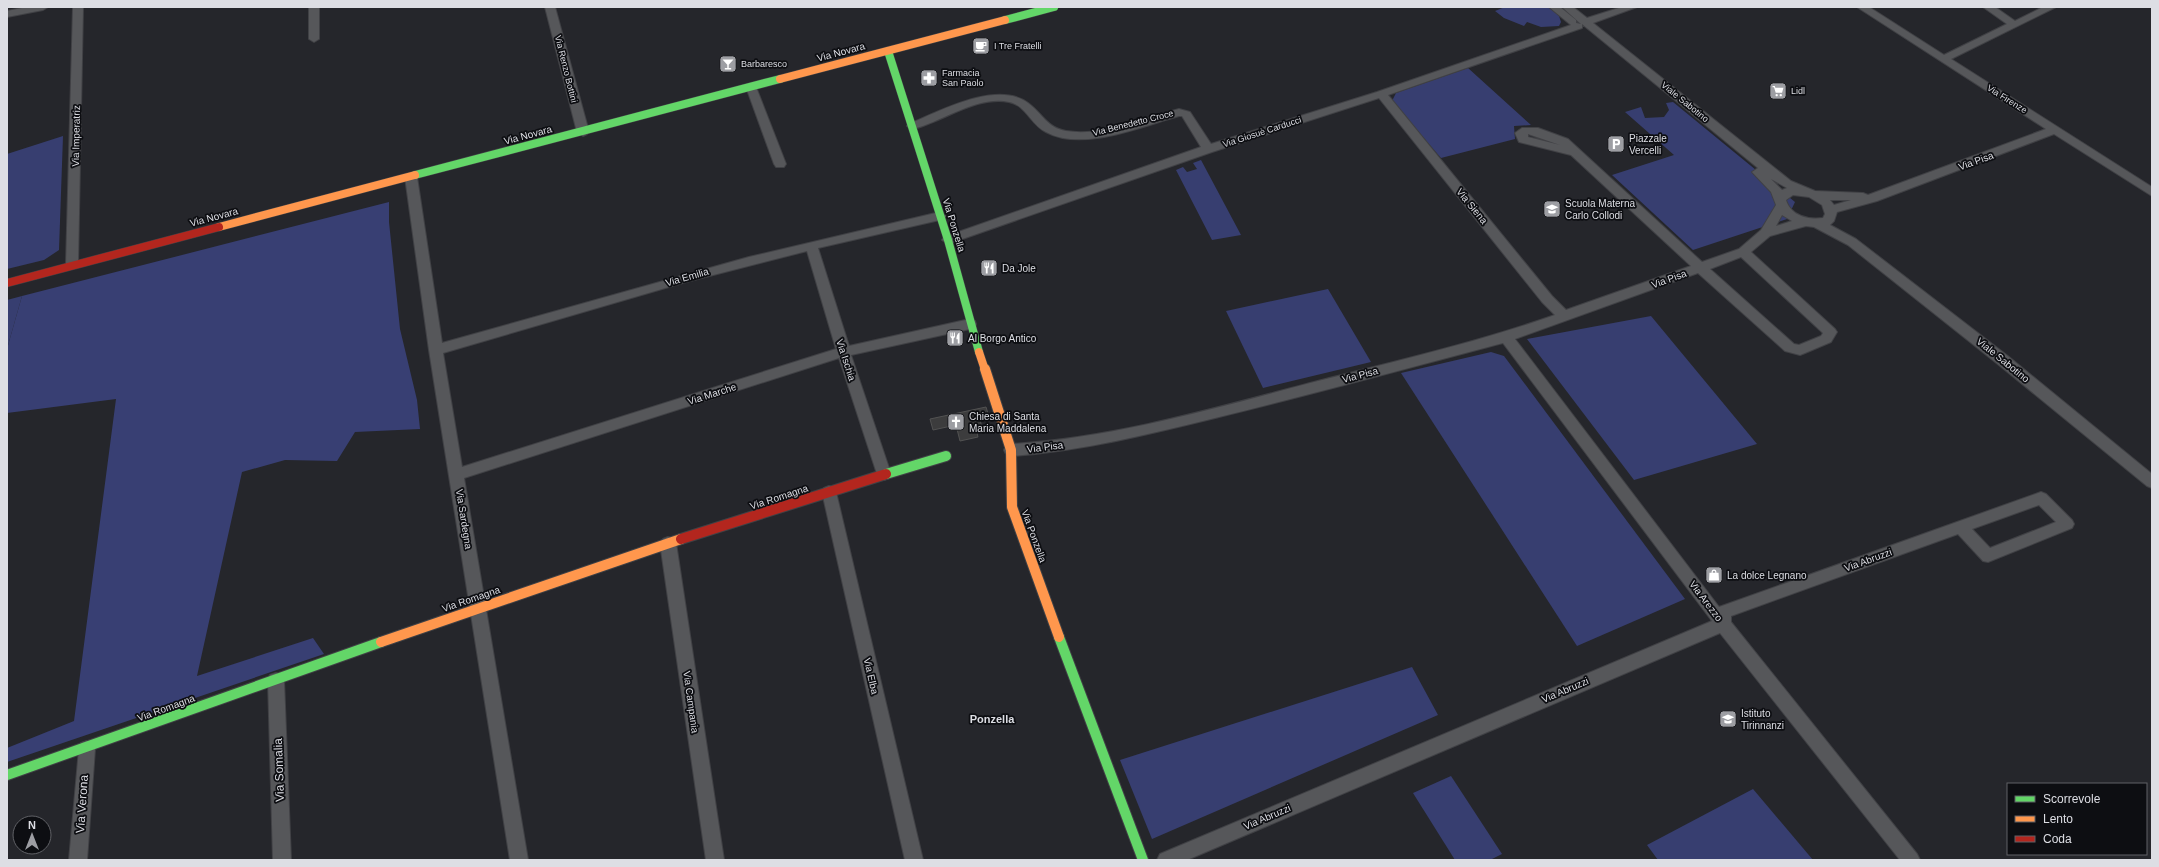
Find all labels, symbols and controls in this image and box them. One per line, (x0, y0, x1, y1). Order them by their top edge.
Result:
street label: Via Renzo Bottini (553, 34, 579, 104)
cafe icon: I Tre Fratelli (971, 36, 991, 56)
street label: Via Novara (816, 40, 867, 64)
place label: I Tre Fratelli (994, 41, 1042, 51)
bar icon: Barbaresco (718, 54, 738, 74)
place label: Barbaresco (741, 59, 787, 69)
pharmacy icon: Farmacia San Paolo (919, 68, 939, 88)
place label: Farmacia San Paolo (942, 68, 984, 88)
street label: Viale Sabotino (1659, 80, 1711, 124)
supermarket icon: Lidl (1768, 81, 1788, 101)
street label: Via Firenze (1985, 83, 2029, 115)
place label: Lidl (1791, 86, 1805, 96)
street label: Via Imperatriz (70, 105, 82, 167)
street label: Via Benedetto Croce (1092, 108, 1174, 138)
street label: Via Giosuè Carducci (1222, 115, 1302, 149)
street label: Via Novara (503, 123, 554, 147)
place label: Piazzale Vercelli (1629, 133, 1667, 156)
parking icon: Piazzale Vercelli (1606, 134, 1626, 154)
street label: Via Pisa (1957, 149, 1995, 172)
street label: Via Siena (1454, 186, 1490, 226)
street label: Via Ponzella (941, 197, 967, 254)
place label: Scuola Materna Carlo Collodi (1565, 198, 1635, 221)
school or university icon: Scuola Materna Carlo Collodi (1542, 199, 1562, 219)
street label: Via Novara (189, 205, 240, 229)
restaurant icon: Da Jole (979, 258, 999, 278)
place label: Da Jole (1002, 263, 1036, 274)
street label: Via Emilia (664, 265, 710, 288)
street label: Via Pisa (1650, 267, 1688, 290)
restaurant icon: Al Borgo Antico (945, 328, 965, 348)
place label: Al Borgo Antico (968, 333, 1037, 344)
street label: Viale Sabotino (1975, 335, 2032, 385)
street label: Via Ischia (834, 338, 858, 383)
street label: Via Pisa (1341, 365, 1379, 385)
street label: Via Marche (686, 381, 738, 407)
place label: Chiesa di Santa Maria Maddalena (969, 411, 1047, 434)
church icon: Chiesa di Santa Maria Maddalena (946, 412, 966, 432)
street label: Via Pisa (1026, 439, 1064, 455)
street label: Via Romagna (749, 482, 810, 512)
street label: Via Sardegna (454, 488, 474, 550)
street label: Via Ponzella (1019, 508, 1049, 564)
street label: Via Abruzzi (1843, 546, 1893, 574)
shop icon: La dolce Legnano (1704, 565, 1724, 585)
place label: La dolce Legnano (1727, 570, 1807, 581)
street label: Via Arezzo (1687, 579, 1725, 624)
street label: Via Romagna (441, 584, 502, 614)
street label: Via Elba (861, 657, 881, 696)
street label: Via Campania (681, 670, 701, 734)
street label: Via Abruzzi (1540, 675, 1590, 705)
street label: Via Romagna (136, 692, 197, 724)
place label: Istituto Tirinnanzi (1741, 708, 1784, 731)
school or university icon: Istituto Tirinnanzi (1718, 709, 1738, 729)
district label: Ponzella (970, 713, 1015, 725)
street label: Via Somalia (271, 738, 287, 802)
street label: Via Verona (73, 774, 91, 834)
legend (2007, 783, 2147, 855)
text: Scorrevole (2043, 792, 2101, 806)
street label: Via Abruzzi (1242, 802, 1292, 832)
text: Lento (2043, 812, 2073, 826)
north arrow (12, 815, 52, 855)
text: N (28, 819, 36, 831)
text: Coda (2043, 832, 2072, 846)

